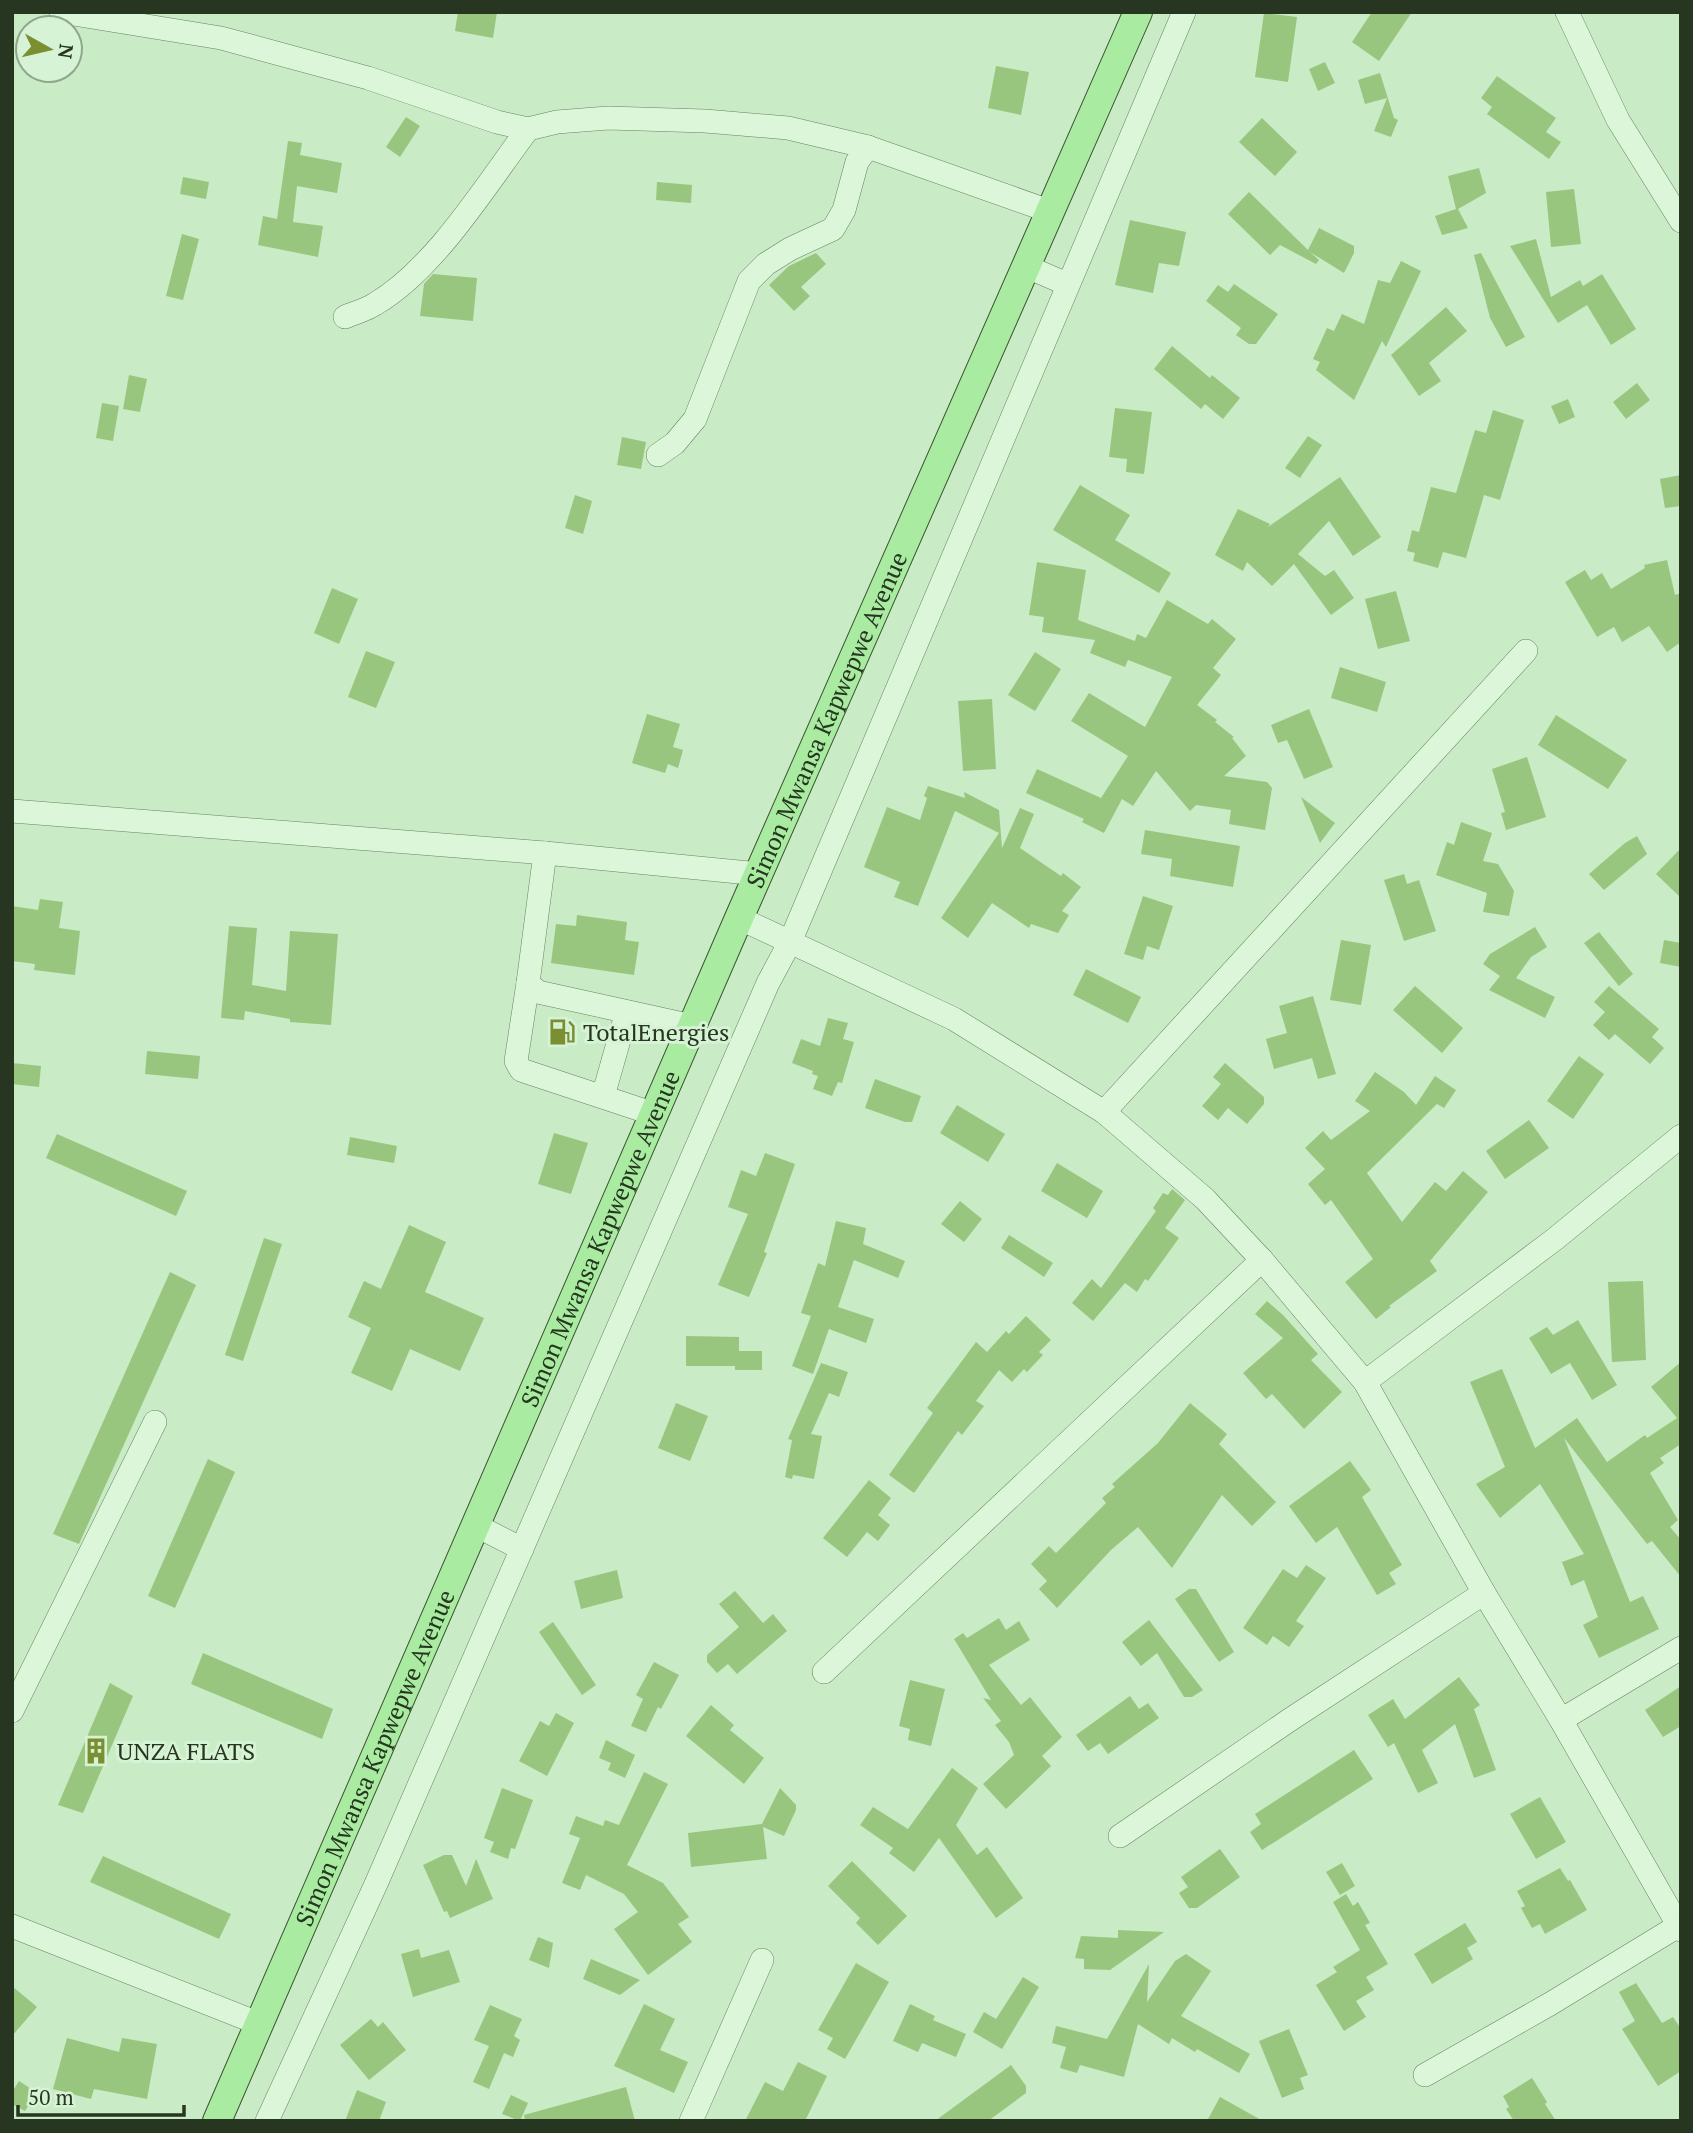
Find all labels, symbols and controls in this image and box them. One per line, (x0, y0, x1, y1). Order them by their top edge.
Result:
north arrow (14, 14, 84, 84)
text: N (53, 43, 80, 61)
street label: Simon Mwansa Kapwepwe Avenue (738, 547, 914, 893)
place label: TotalEnergies (583, 1016, 729, 1048)
fuel station icon: TotalEnergies (547, 1017, 577, 1047)
street label: Simon Mwansa Kapwepwe Avenue (513, 1065, 687, 1412)
street label: Simon Mwansa Kapwepwe Avenue (287, 1584, 462, 1931)
place label: UNZA FLATS (117, 1735, 255, 1767)
building icon: UNZA FLATS (81, 1736, 111, 1766)
scale bar (18, 2074, 184, 2118)
text: 50 m (28, 2083, 74, 2111)

